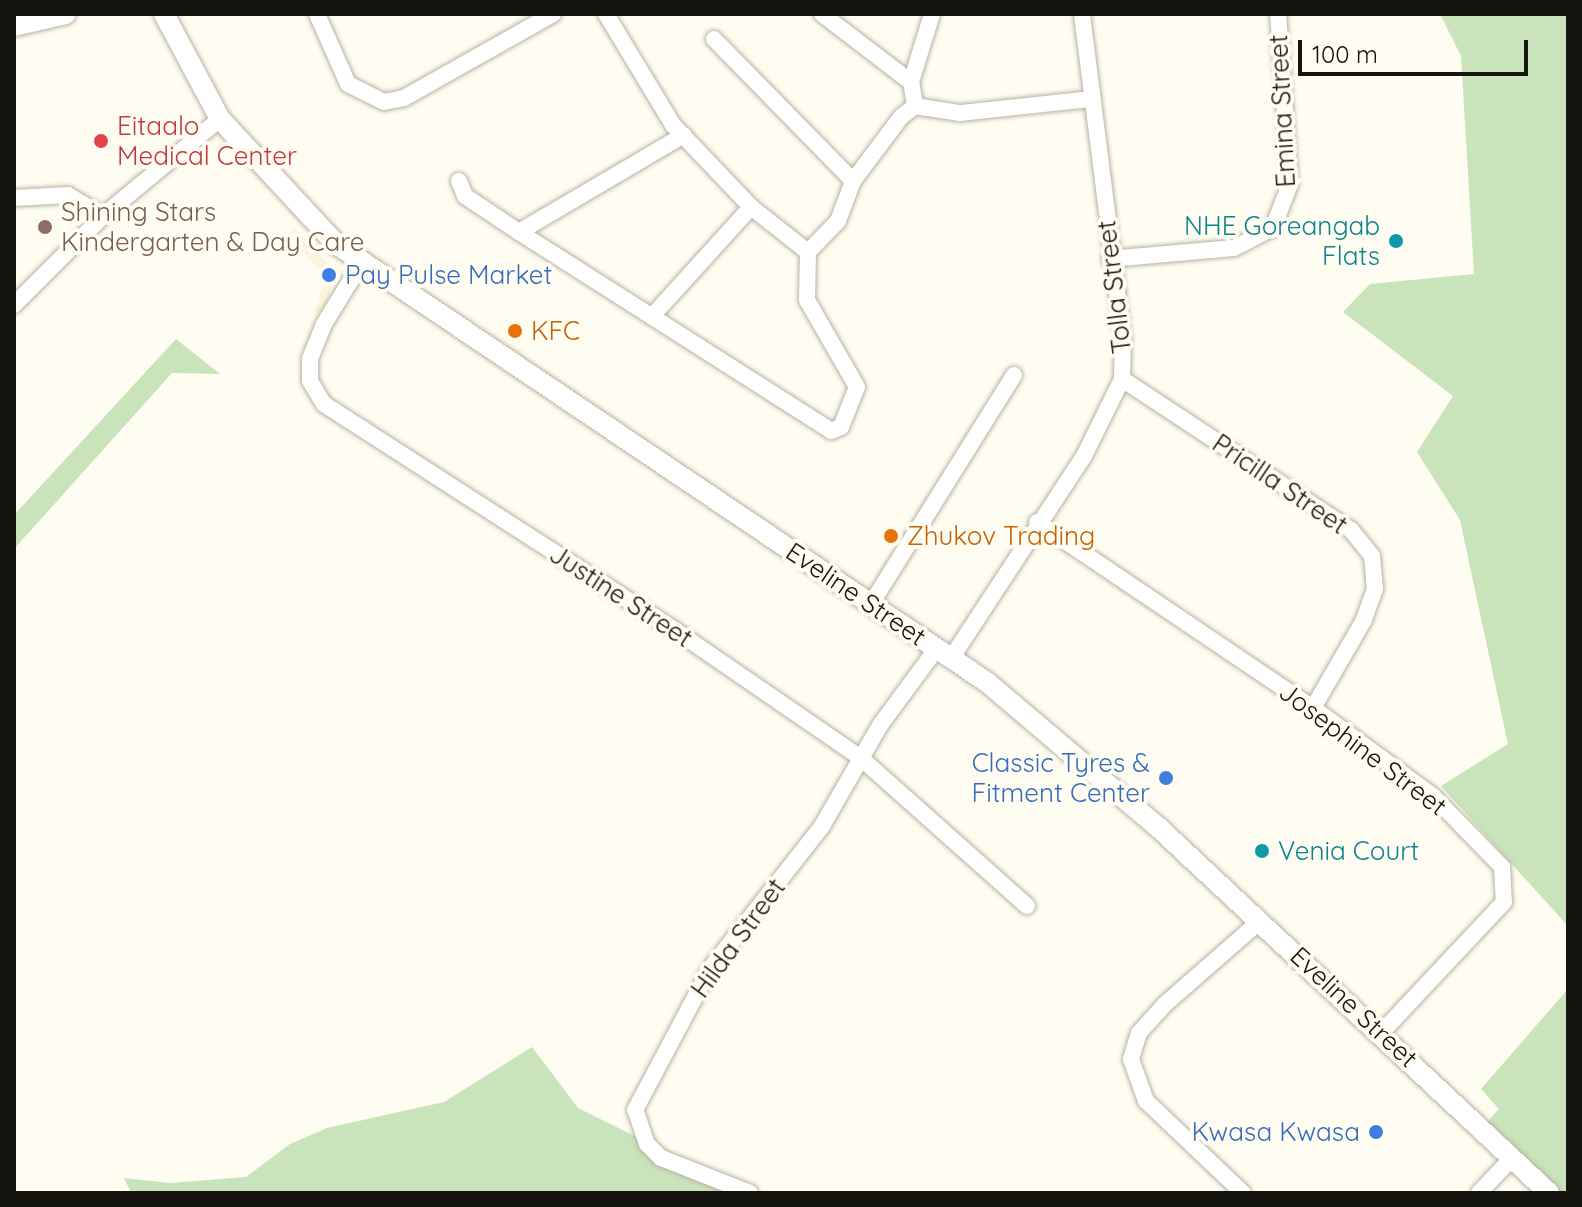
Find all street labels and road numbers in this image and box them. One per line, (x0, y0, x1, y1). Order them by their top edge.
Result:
street label: Emina Street (1262, 34, 1302, 188)
street label: Tolla Street (1090, 219, 1138, 355)
street label: Pricilla Street (1207, 427, 1353, 541)
street label: Eveline Street (780, 536, 932, 652)
street label: Justine Street (544, 538, 698, 654)
street label: Josephine Street (1273, 676, 1453, 822)
street label: Hilda Street (684, 872, 792, 1004)
street label: Eveline Street (1284, 940, 1424, 1074)

